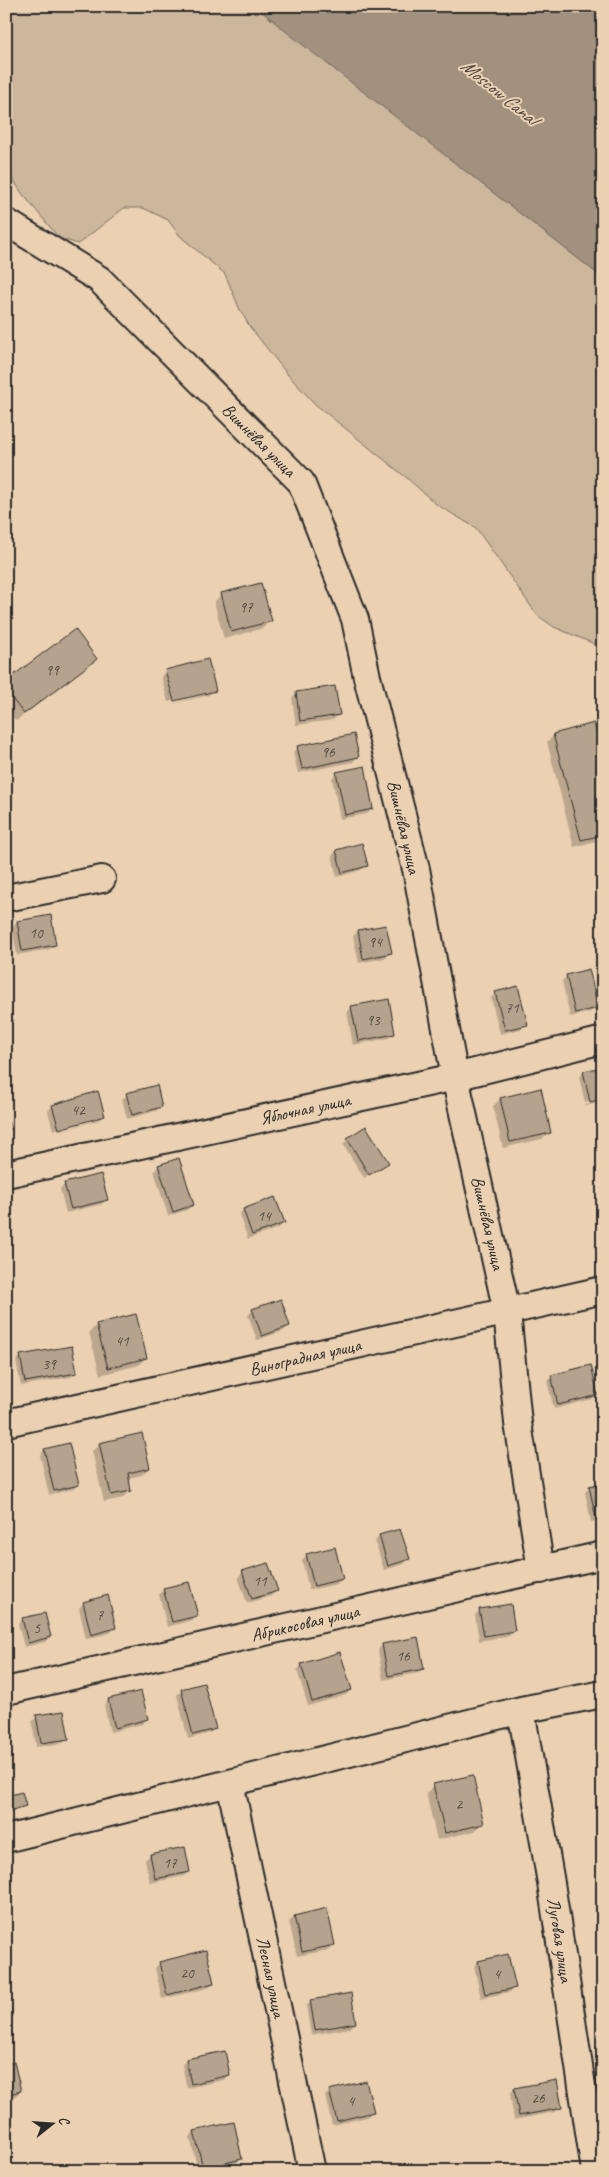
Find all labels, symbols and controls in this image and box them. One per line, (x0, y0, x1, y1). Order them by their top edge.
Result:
water label: Moscow Canal (456, 54, 547, 134)
street label: Вишнёвая улица (217, 398, 302, 483)
house number: 97 (239, 598, 254, 617)
house number: 99 (45, 661, 60, 680)
house number: 96 (321, 743, 336, 762)
street label: Вишнёвая улица (383, 778, 426, 878)
house number: 10 (29, 924, 44, 943)
house number: 94 (368, 933, 383, 952)
house number: 71 (505, 999, 520, 1018)
house number: 93 (366, 1011, 381, 1030)
street label: Яблочная улица (258, 1088, 354, 1129)
house number: 42 (71, 1101, 86, 1120)
street label: Вишнёвая улица (467, 1174, 510, 1274)
house number: 14 (257, 1207, 272, 1226)
house number: 41 (115, 1332, 130, 1351)
street label: Виноградная улица (247, 1333, 365, 1380)
house number: 39 (42, 1355, 57, 1374)
house number: 11 (253, 1572, 268, 1591)
street label: Абрикосовая улица (249, 1600, 363, 1646)
house number: 7 (97, 1606, 105, 1625)
house number: 5 (34, 1619, 42, 1638)
house number: 16 (396, 1647, 411, 1666)
house number: 2 (456, 1795, 464, 1814)
house number: 17 (163, 1854, 178, 1873)
street label: Луговая улица (542, 1896, 578, 1985)
street label: Лесная улица (252, 1934, 291, 2021)
house number: 20 (180, 1964, 195, 1983)
house number: 4 (494, 1965, 502, 1984)
house number: 26 (531, 2089, 546, 2108)
house number: 4 (348, 2092, 356, 2111)
north arrow (28, 2100, 78, 2150)
text: С (55, 2115, 74, 2128)

